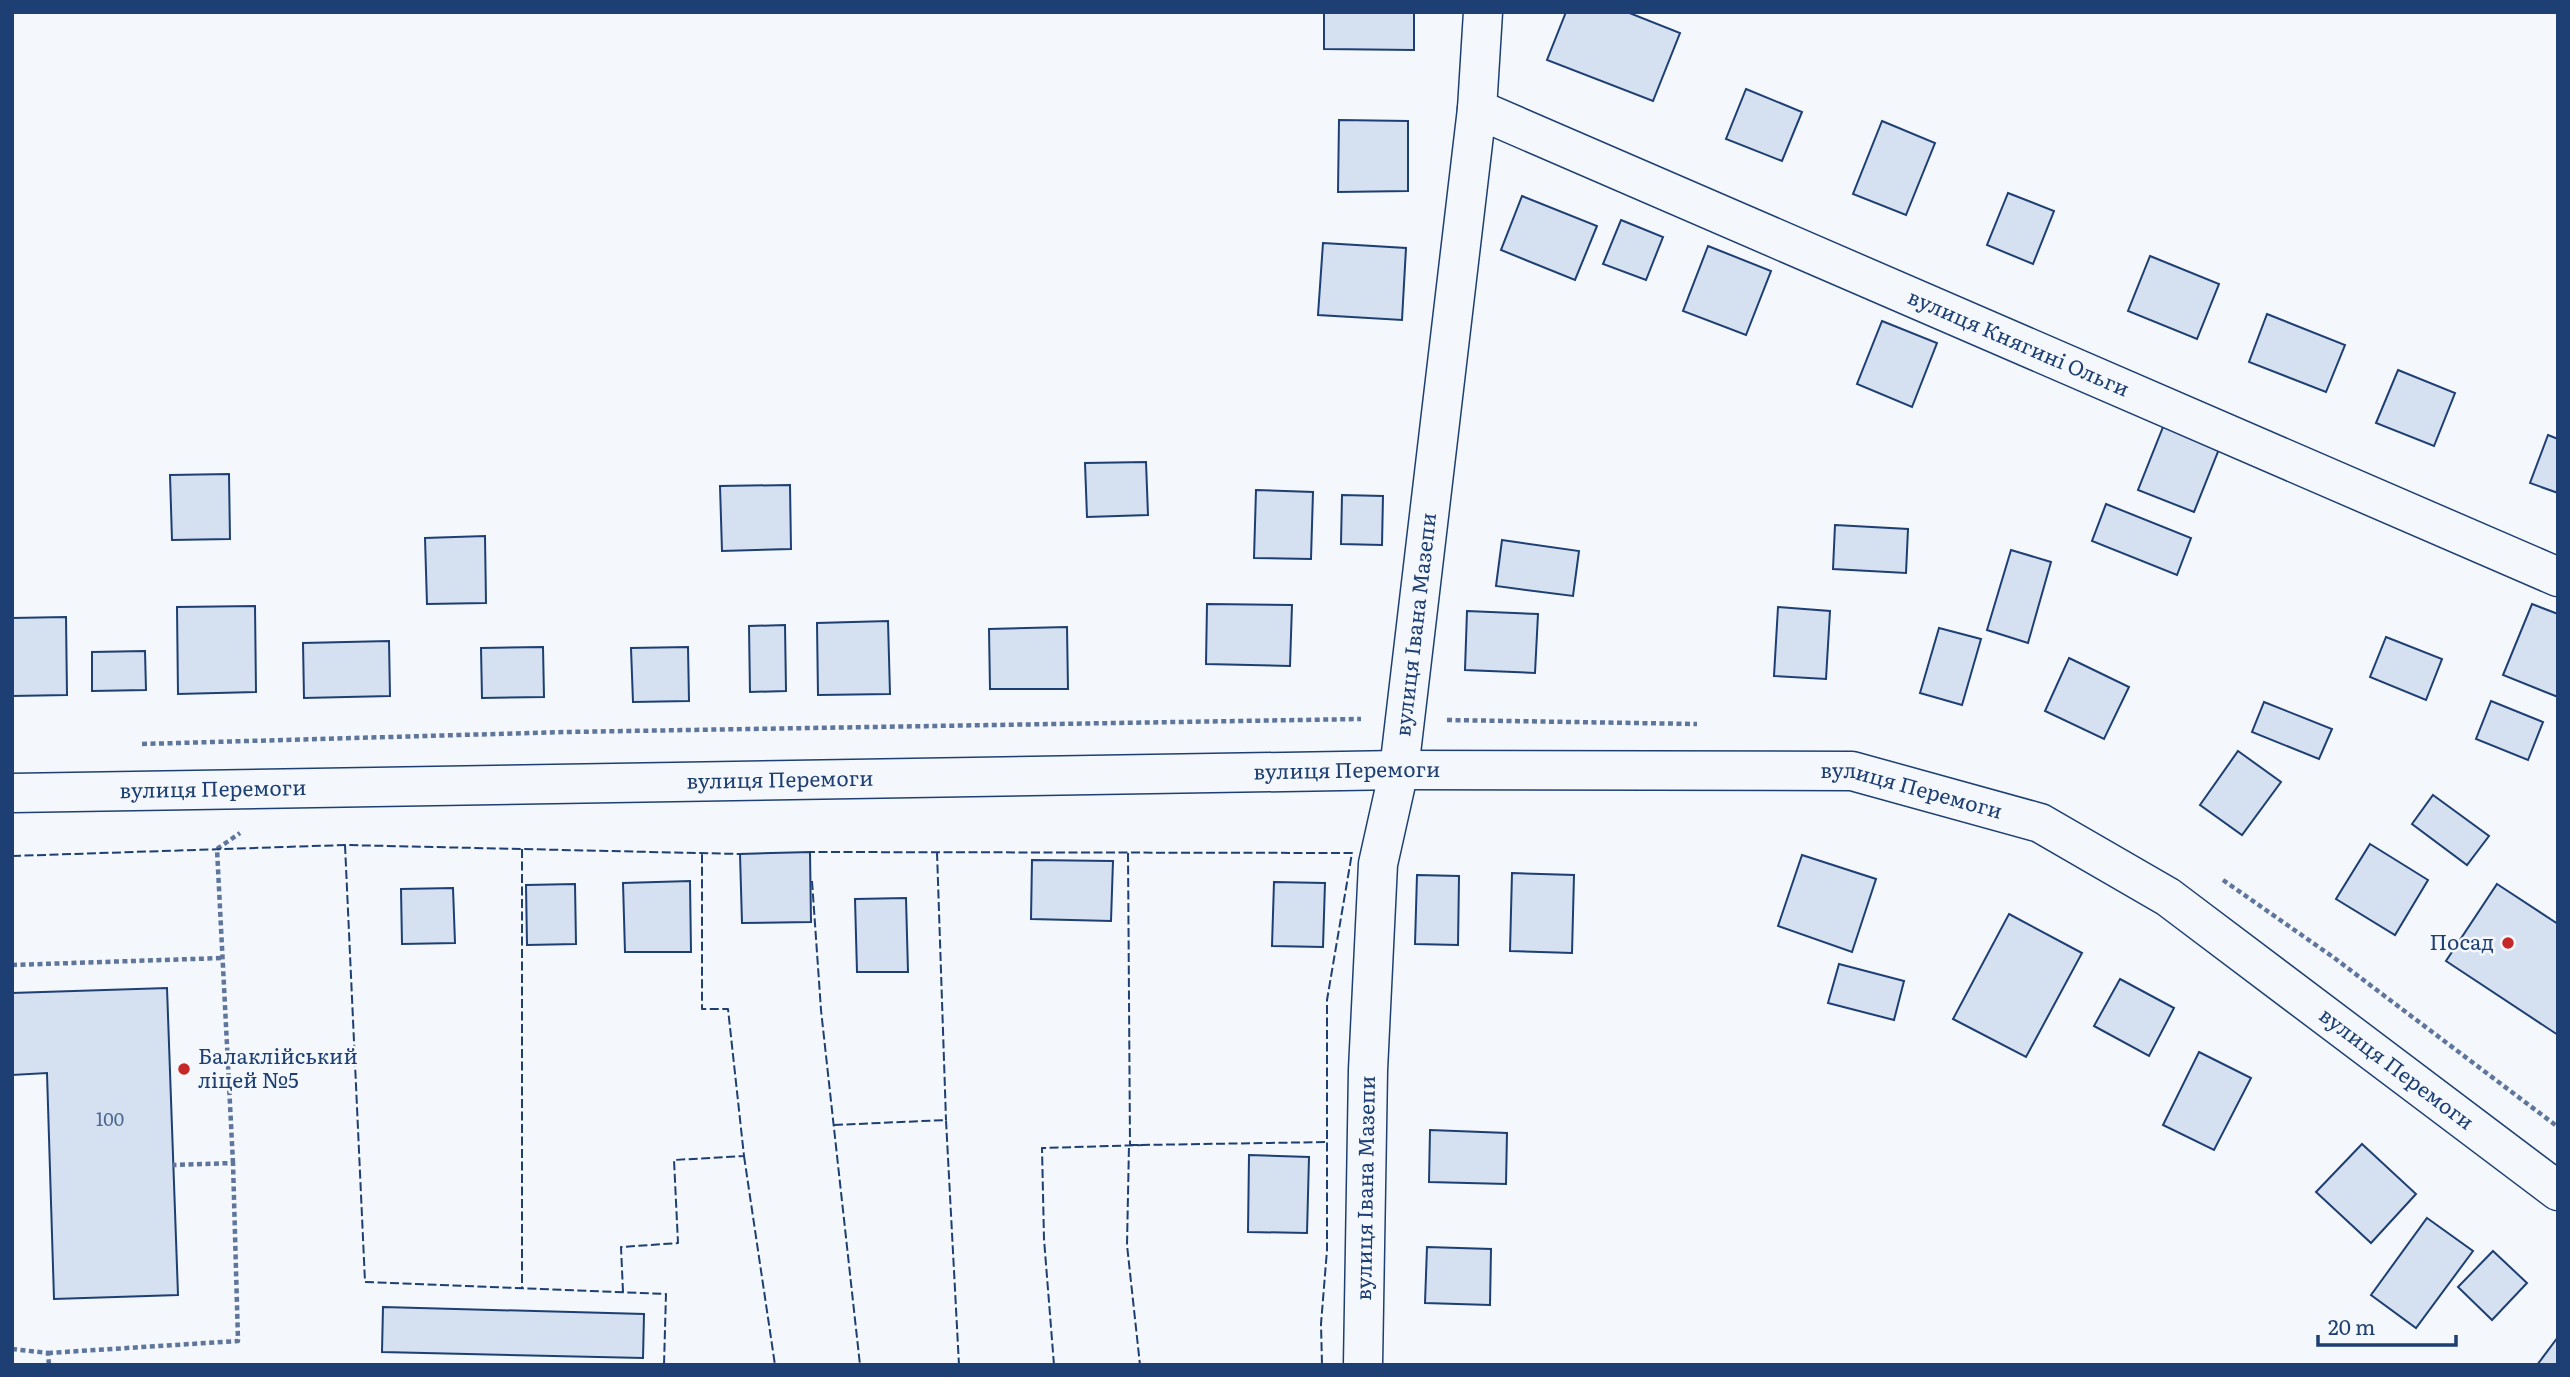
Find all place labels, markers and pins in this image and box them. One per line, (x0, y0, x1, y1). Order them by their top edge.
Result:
place label: Посад (2430, 925, 2494, 956)
marker: Посад (2500, 935, 2516, 951)
place label: Балаклійський ліцей №5 (198, 1039, 358, 1094)
marker: Балаклійський ліцей №5 (176, 1061, 192, 1077)

